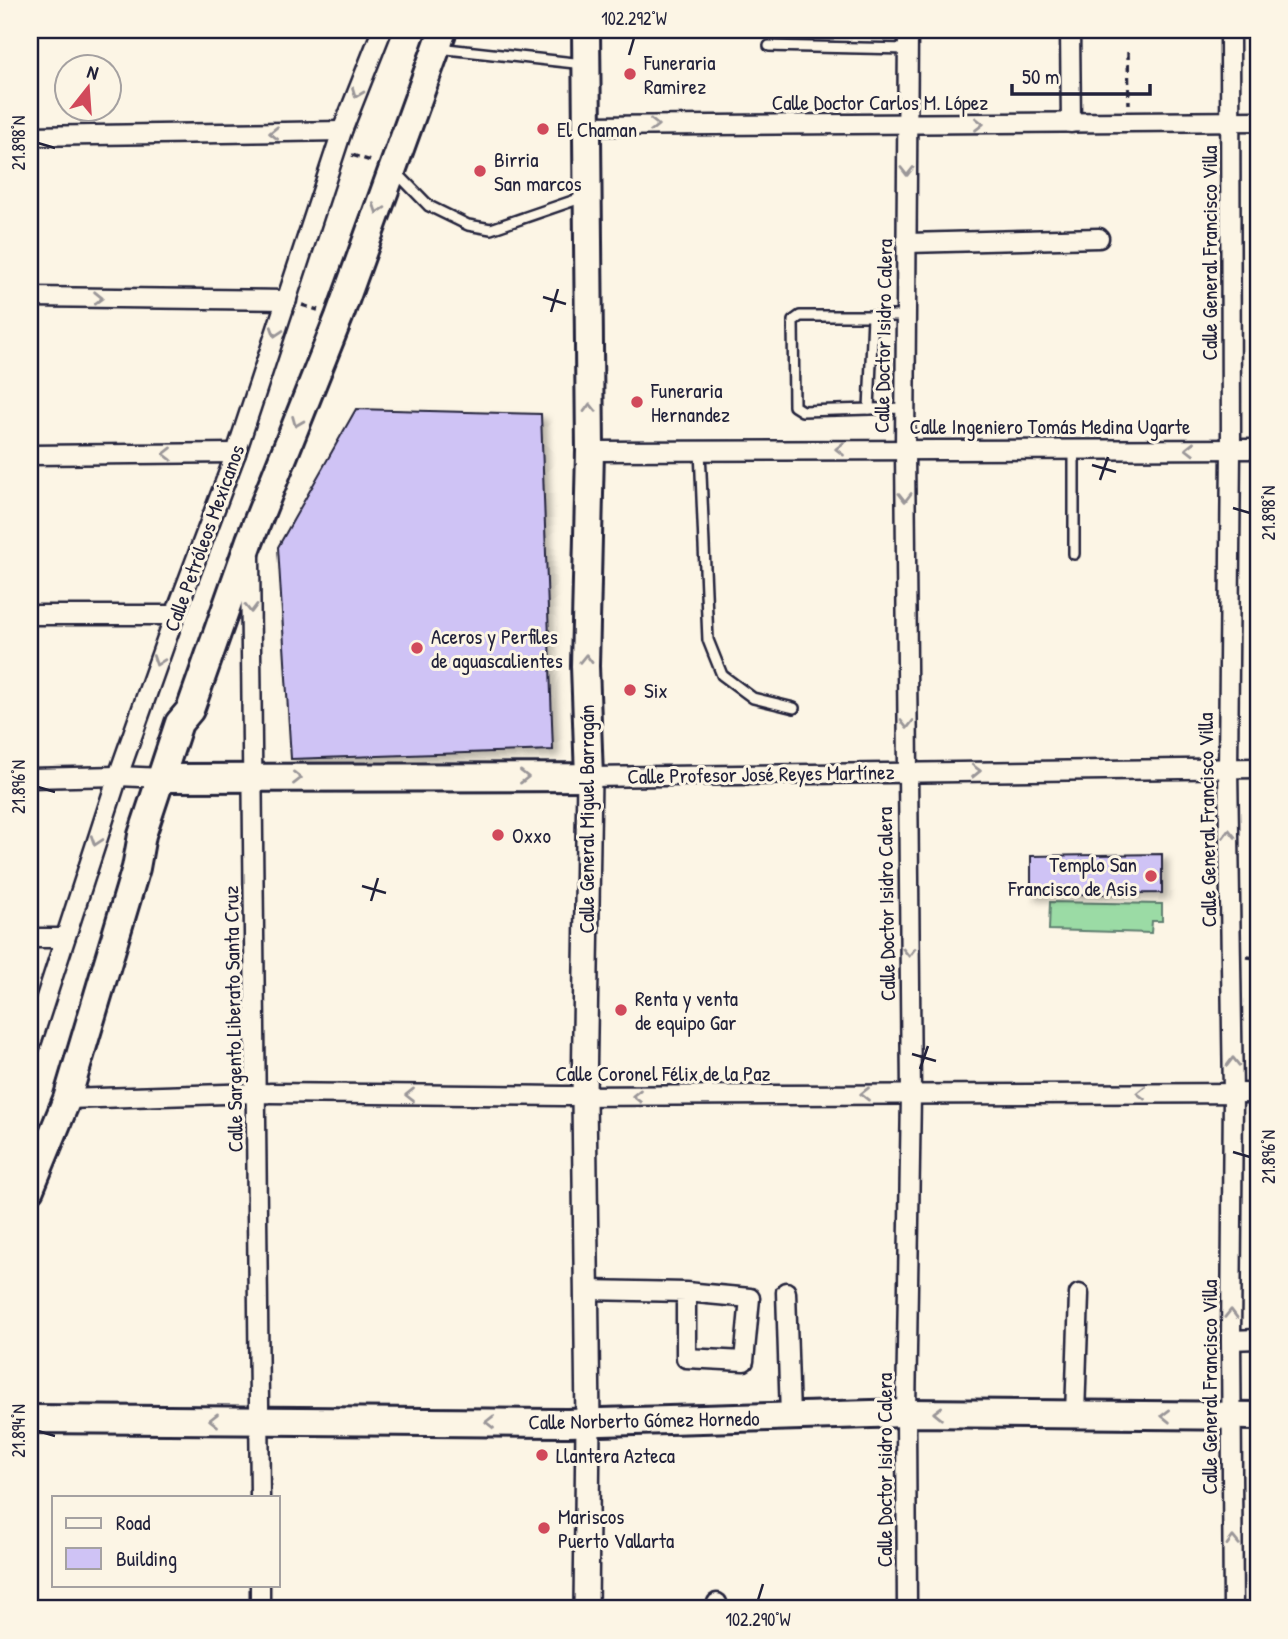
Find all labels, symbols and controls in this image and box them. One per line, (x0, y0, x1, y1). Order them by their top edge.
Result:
text: 102.292°W (601, 6, 667, 31)
place label: Funeraria Ramirez (643, 48, 715, 101)
north arrow (52, 52, 122, 122)
scale bar (1012, 52, 1150, 96)
text: N (84, 58, 102, 86)
text: 50 m (1022, 62, 1059, 91)
marker: Funeraria Ramirez (622, 66, 638, 82)
one-way arrow (352, 87, 366, 99)
street label: Calle Doctor Carlos M. López (772, 88, 988, 117)
place label: El Chaman (557, 115, 637, 144)
text: 21.898°N (6, 116, 31, 170)
one-way arrow (974, 116, 985, 132)
one-way arrow (648, 118, 659, 133)
marker: El Chaman (535, 121, 551, 137)
one-way arrow (268, 125, 279, 140)
place label: Birria San marcos (494, 145, 582, 198)
street label: Calle General Francisco Villa (1195, 146, 1224, 360)
marker: Birria San marcos (472, 163, 488, 179)
one-way arrow (899, 167, 915, 177)
one-way arrow (372, 202, 386, 214)
street label: Calle Doctor Isidro Calera (867, 239, 899, 433)
one-way arrow (93, 290, 104, 306)
one-way arrow (270, 326, 285, 338)
place label: Funeraria Hernandez (650, 376, 730, 429)
marker: Funeraria Hernandez (629, 394, 645, 410)
one-way arrow (582, 402, 597, 413)
street label: Calle Ingeniero Tomás Medina Ugarte (910, 412, 1190, 441)
one-way arrow (292, 415, 306, 427)
street label: Calle Petróleos Mexicanos (157, 441, 251, 635)
one-way arrow (834, 441, 845, 457)
one-way arrow (1184, 441, 1195, 457)
one-way arrow (162, 446, 173, 462)
text: 21.898°N (1256, 486, 1281, 540)
one-way arrow (897, 492, 913, 503)
one-way arrow (243, 603, 258, 614)
place label: Aceros y Perfiles de aguascalientes (431, 622, 563, 675)
marker: Aceros y Perfiles de aguascalientes (409, 640, 425, 656)
one-way arrow (578, 654, 593, 665)
one-way arrow (152, 655, 166, 667)
place label: Six (644, 676, 668, 705)
marker: Six (622, 682, 638, 698)
street label: Calle General Miguel Barragán (572, 704, 601, 934)
street label: Calle General Francisco Villa (1191, 712, 1223, 928)
one-way arrow (899, 720, 915, 730)
street label: Calle Profesor José Reyes Martínez (627, 757, 895, 791)
text: 21.896°N (6, 760, 31, 814)
one-way arrow (971, 763, 981, 779)
one-way arrow (519, 769, 530, 785)
one-way arrow (292, 770, 302, 786)
street label: Calle Doctor Isidro Calera (870, 807, 902, 1001)
place label: Oxxo (512, 821, 551, 850)
marker: Oxxo (490, 827, 506, 843)
one-way arrow (1221, 828, 1237, 839)
one-way arrow (90, 835, 105, 847)
place label: Templo San Francisco de Asis (1007, 850, 1137, 903)
marker: Templo San Francisco de Asis (1143, 868, 1159, 884)
street label: Calle Sargento Liberato Santa Cruz (216, 885, 250, 1153)
one-way arrow (901, 947, 917, 958)
place label: Renta y venta de equipo Gar (635, 984, 738, 1037)
marker: Renta y venta de equipo Gar (613, 1002, 629, 1018)
one-way arrow (1225, 1056, 1241, 1066)
street label: Calle Coronel Félix de la Paz (556, 1059, 770, 1088)
one-way arrow (1135, 1085, 1146, 1101)
one-way arrow (859, 1086, 869, 1102)
one-way arrow (404, 1087, 415, 1102)
one-way arrow (631, 1088, 642, 1104)
text: 21.896°N (1256, 1130, 1281, 1184)
street label: Calle General Francisco Villa (1195, 1280, 1224, 1494)
one-way arrow (1223, 1308, 1239, 1318)
street label: Calle Doctor Isidro Calera (870, 1373, 899, 1567)
street label: Calle Norberto Gómez Hornedo (528, 1403, 760, 1437)
text: 21.894°N (6, 1404, 31, 1458)
one-way arrow (932, 1405, 943, 1421)
one-way arrow (1160, 1408, 1171, 1423)
one-way arrow (208, 1412, 218, 1428)
one-way arrow (484, 1414, 495, 1430)
place label: Llantera Azteca (556, 1441, 675, 1470)
marker: Llantera Azteca (534, 1447, 550, 1463)
legend (52, 1496, 280, 1586)
place label: Mariscos Puerto Vallarta (558, 1502, 674, 1555)
text: Road (116, 1508, 150, 1537)
marker: Mariscos Puerto Vallarta (536, 1520, 552, 1536)
one-way arrow (1225, 1535, 1241, 1546)
text: Building (116, 1544, 177, 1573)
text: 102.290°W (725, 1607, 791, 1632)

